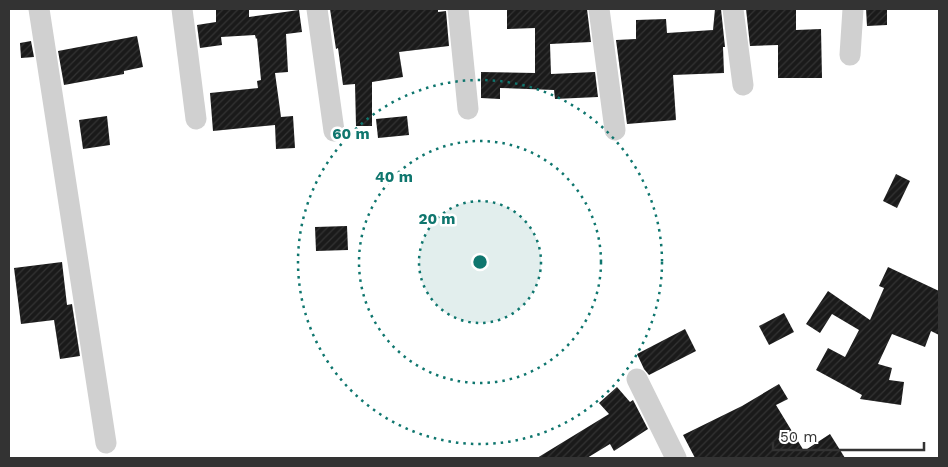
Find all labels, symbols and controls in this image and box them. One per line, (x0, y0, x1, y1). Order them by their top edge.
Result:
text: 60 m (332, 125, 370, 143)
text: 40 m (375, 168, 413, 186)
text: 20 m (418, 210, 456, 228)
centre of rings (471, 253, 489, 271)
scale bar (773, 420, 924, 452)
text: 50 m (780, 428, 817, 446)

